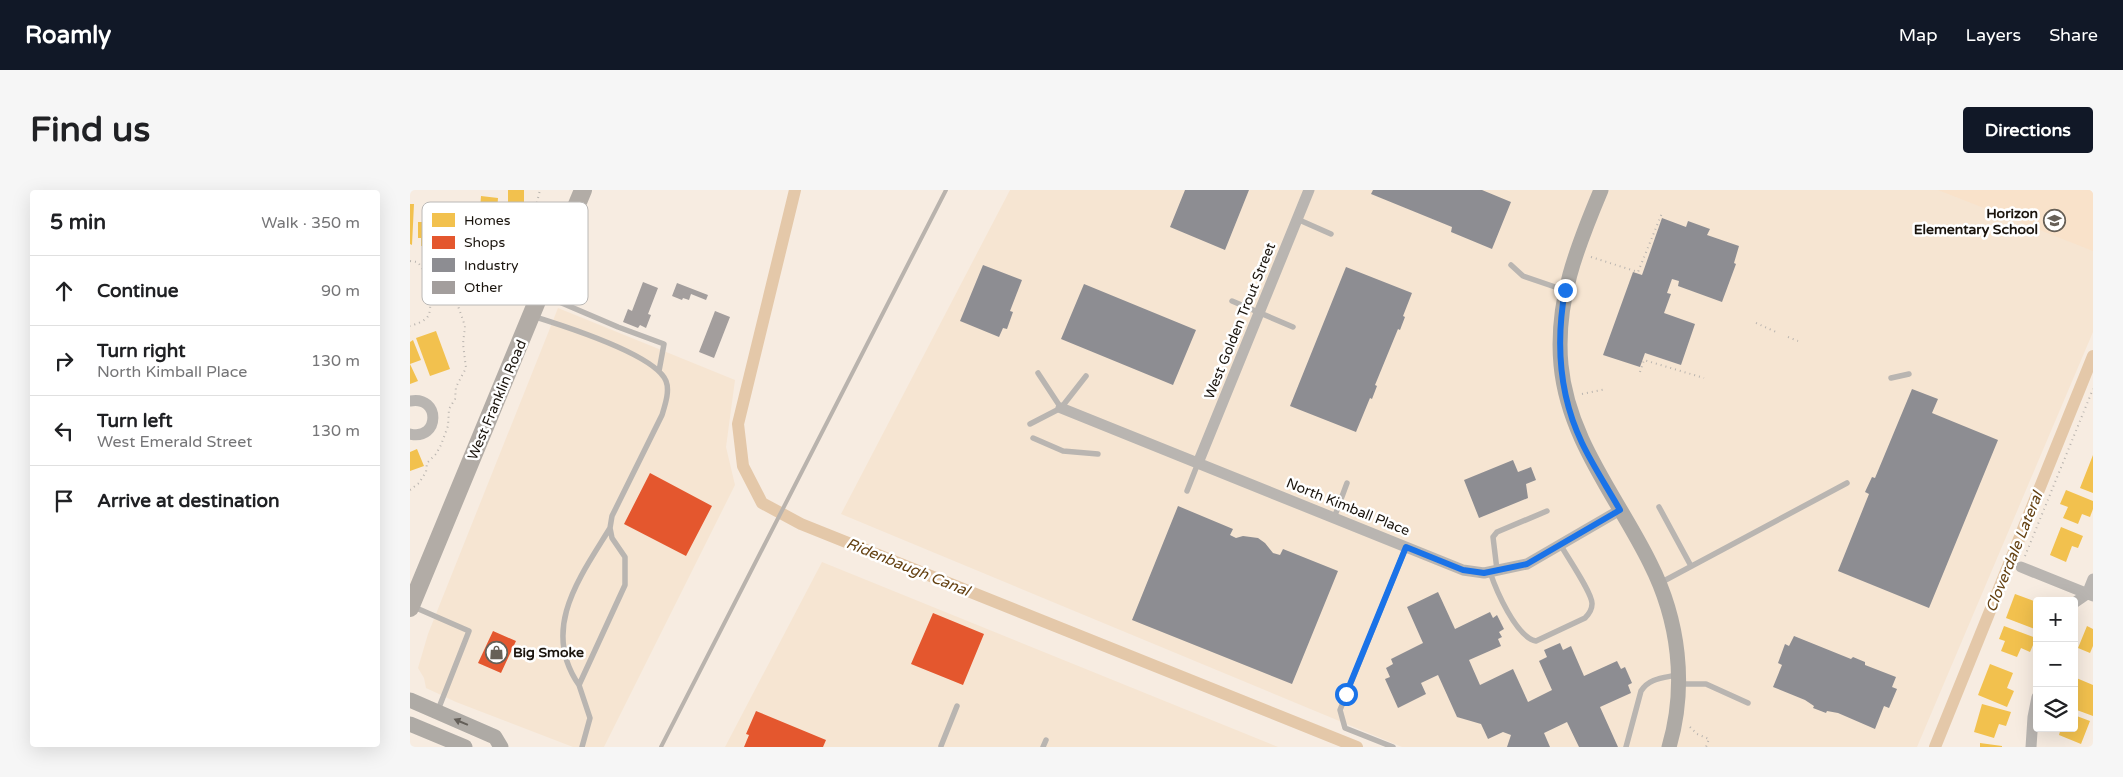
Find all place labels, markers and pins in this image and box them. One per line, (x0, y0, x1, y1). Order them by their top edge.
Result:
place label: Horizon Elementary School (1914, 205, 2038, 238)
school or university icon: Horizon Elementary School (2042, 209, 2066, 233)
shop icon: Big Smoke (485, 640, 509, 664)
place label: Big Smoke (513, 644, 584, 661)

